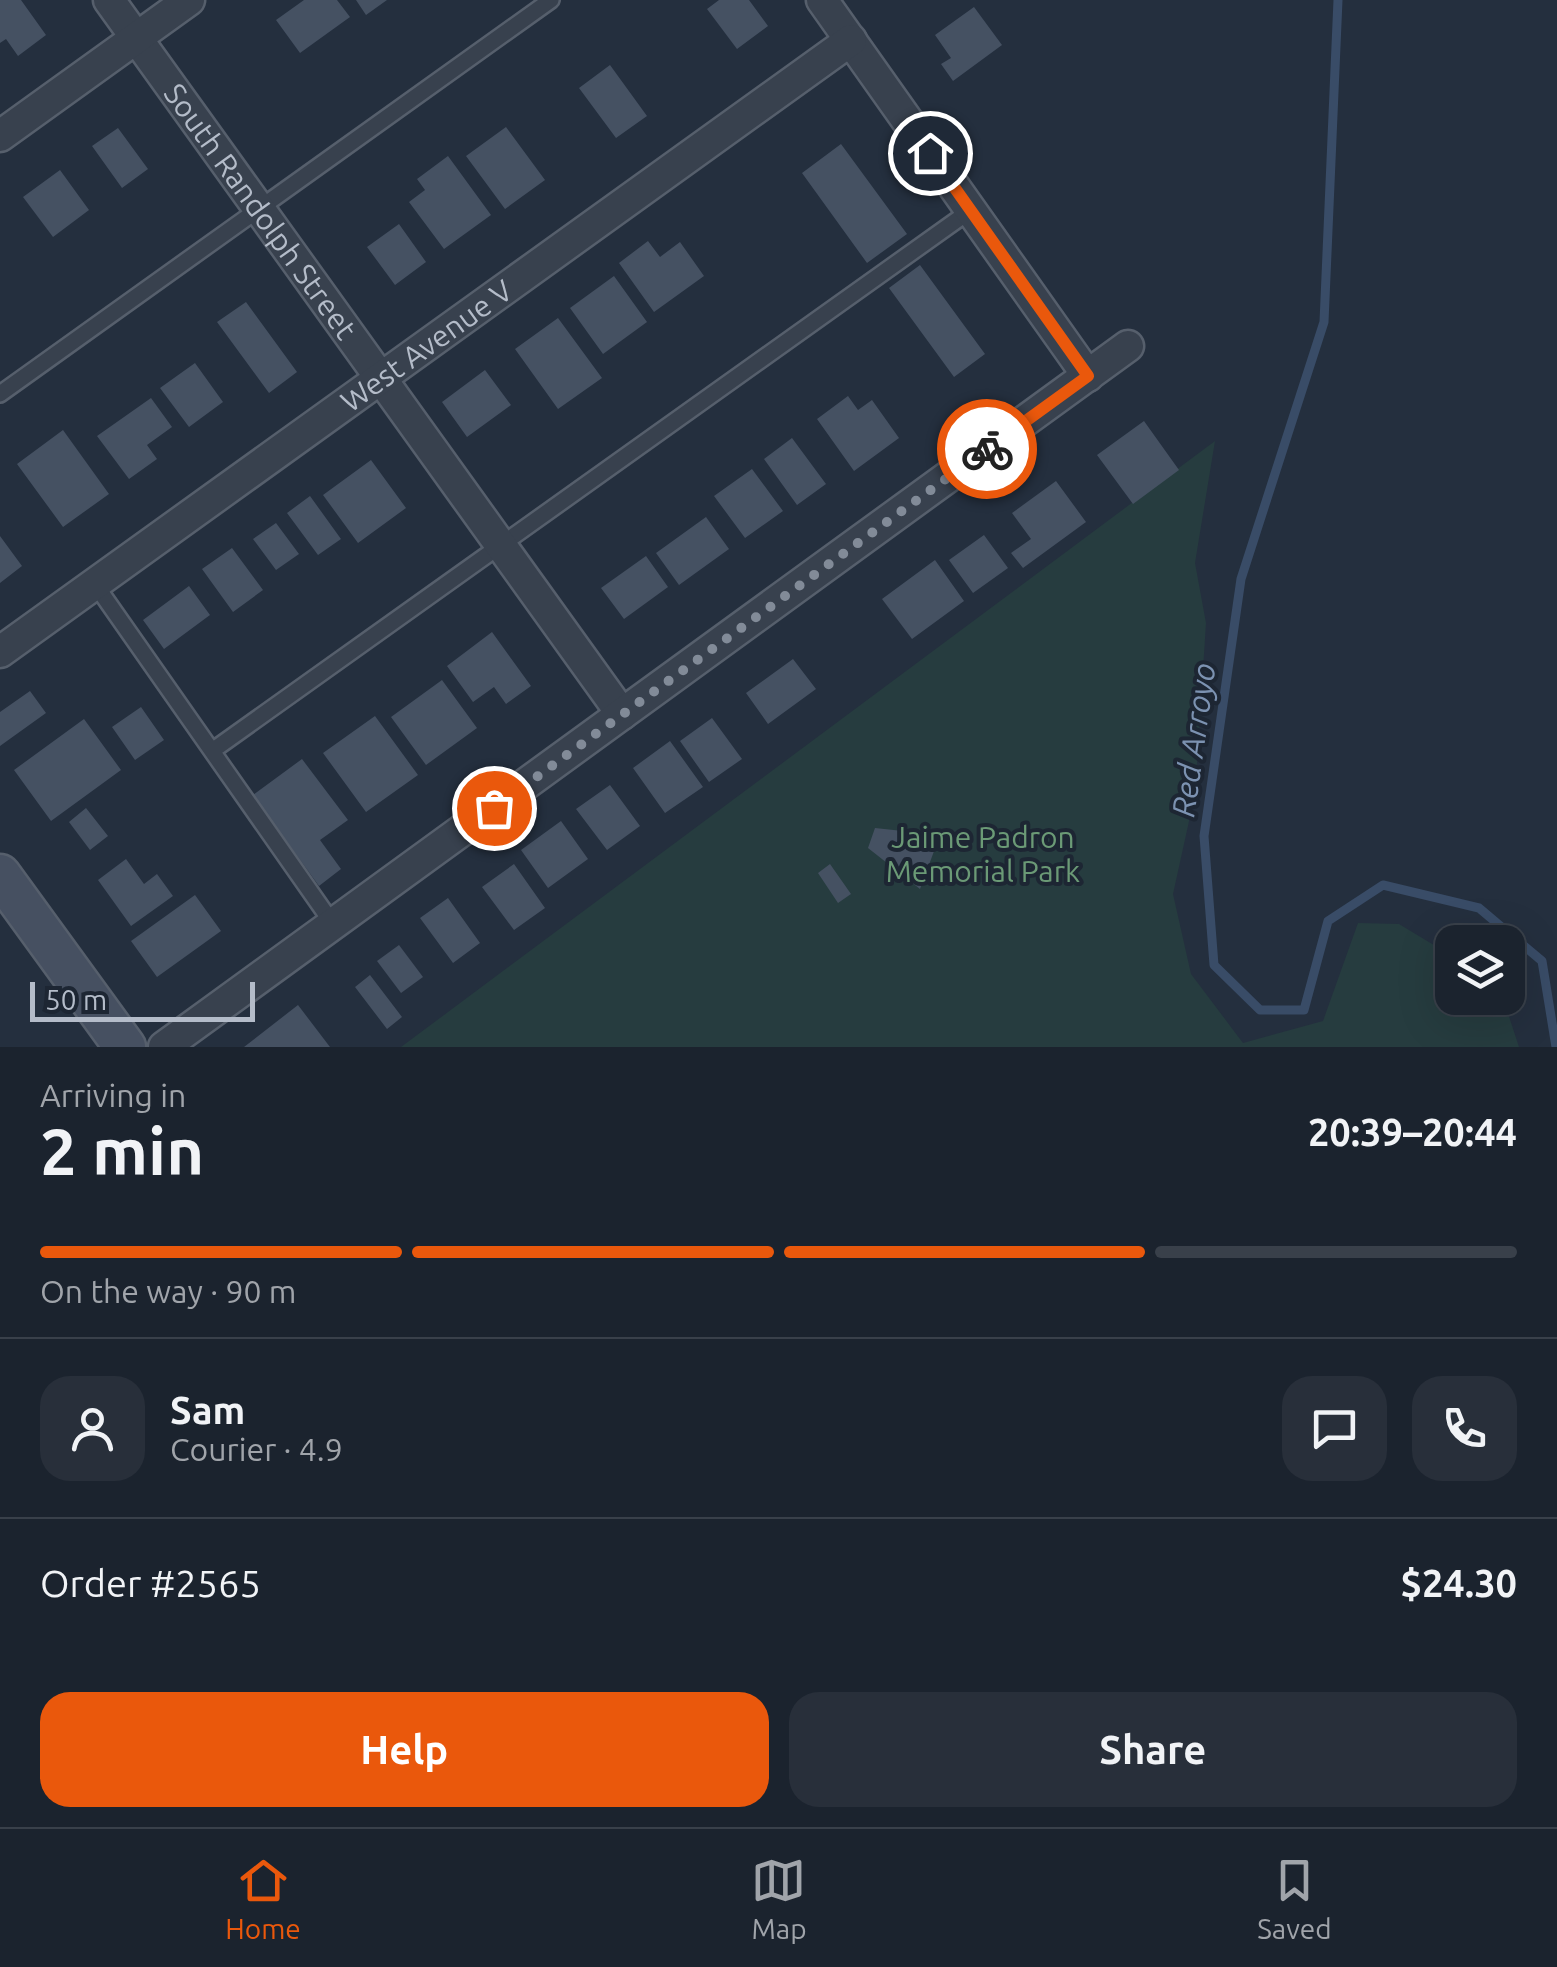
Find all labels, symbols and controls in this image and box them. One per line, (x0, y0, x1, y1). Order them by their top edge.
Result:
street label: South Randolph Street (158, 77, 364, 345)
pin (888, 111, 973, 196)
icon: home (903, 126, 958, 181)
street label: West Avenue V (334, 273, 518, 418)
courier (937, 399, 1037, 499)
icon: bike (960, 422, 1015, 477)
water label: Red Arroyo (1164, 661, 1222, 819)
pin (452, 766, 537, 851)
icon: bag (467, 781, 522, 836)
park label: Jaime Padron Memorial Park (886, 820, 1080, 888)
map controls (1435, 925, 1525, 1015)
button: layers (1435, 925, 1525, 1015)
scale bar (30, 977, 255, 1021)
text: 50 m (45, 984, 107, 1015)
text: Arriving in (40, 1077, 186, 1113)
text: 20:39–20:44 (1308, 1111, 1517, 1153)
text: 2 min (40, 1114, 204, 1187)
text: On the way · 90 m (40, 1273, 296, 1309)
button: person (40, 1376, 145, 1481)
button: chat (1282, 1376, 1387, 1481)
button: phone (1412, 1376, 1517, 1481)
text: Sam (170, 1389, 245, 1431)
text: Courier · 4.9 (170, 1431, 343, 1467)
text: Order #2565 (40, 1562, 261, 1604)
text: $24.30 (1400, 1562, 1517, 1604)
button: Help (40, 1692, 769, 1807)
button: Share (789, 1692, 1517, 1807)
tab: Home (225, 1853, 301, 1944)
tab: Map (751, 1853, 807, 1944)
tab: Saved (1257, 1853, 1332, 1944)

